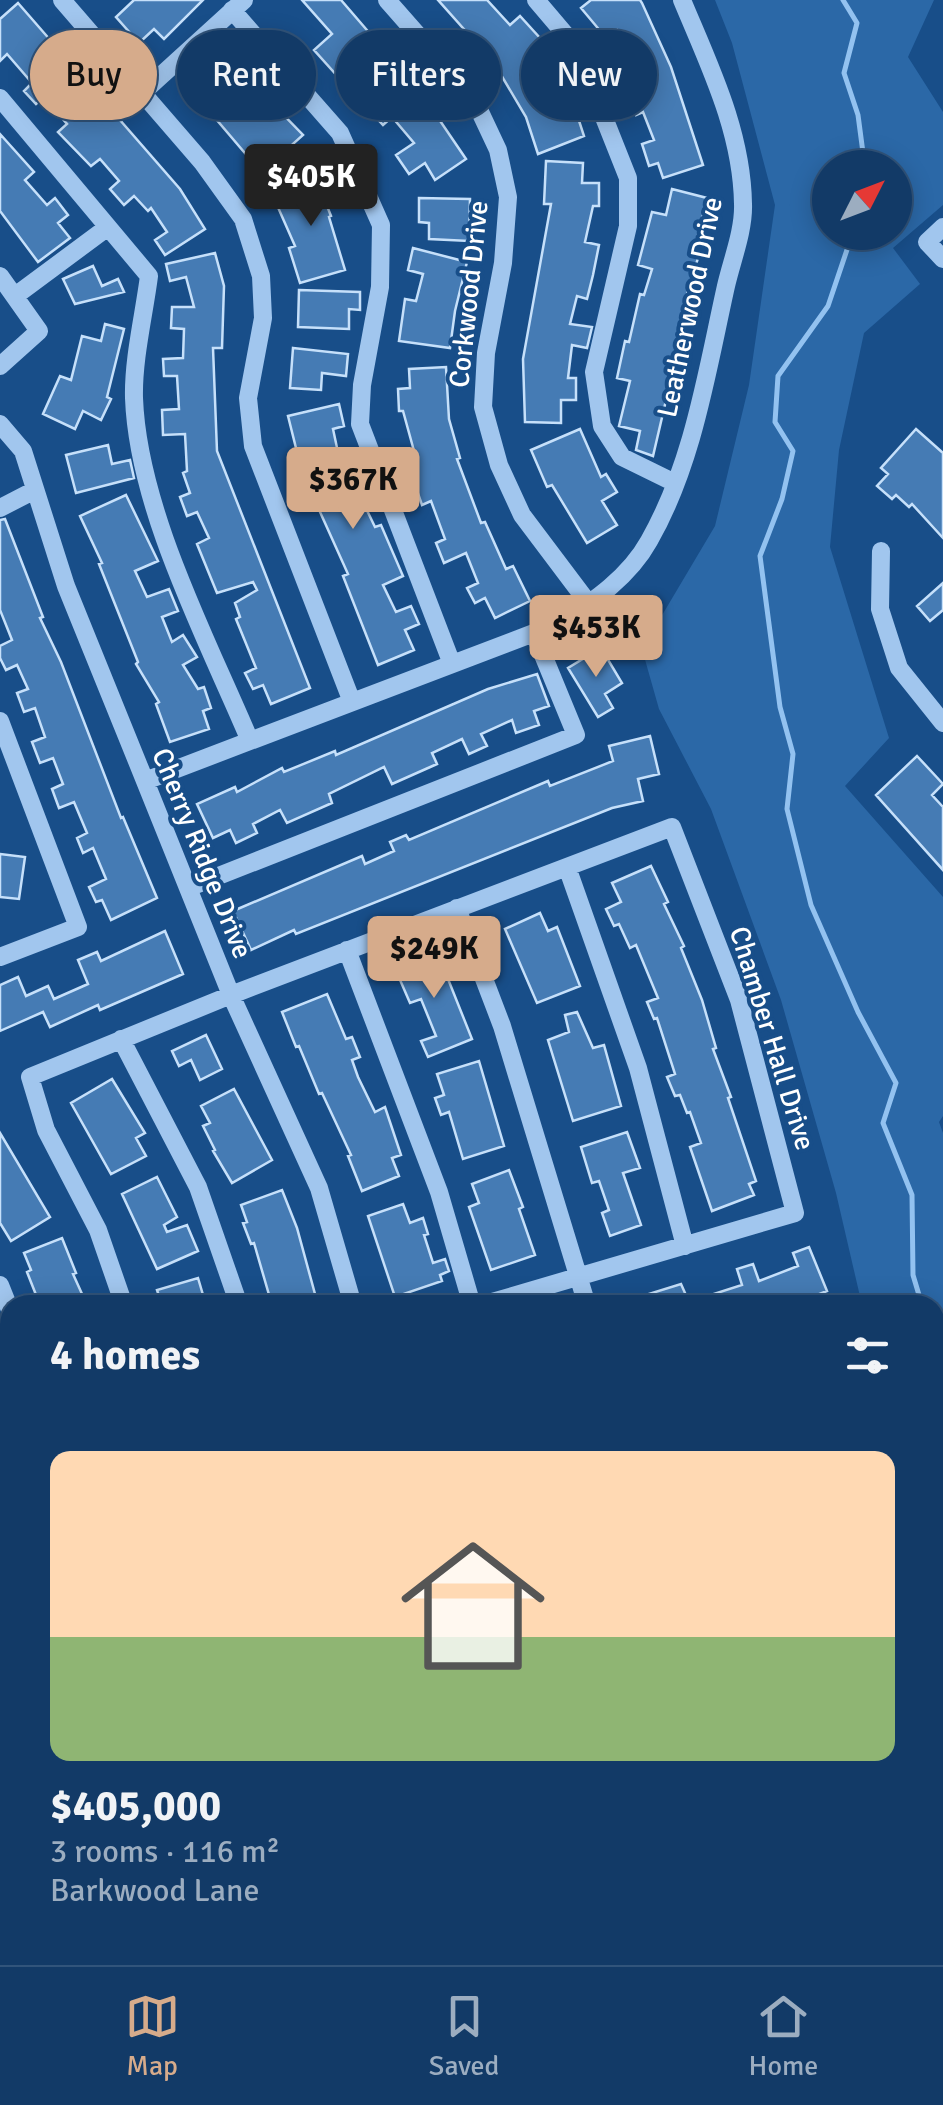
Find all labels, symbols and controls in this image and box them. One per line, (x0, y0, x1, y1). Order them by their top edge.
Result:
chip: Buy (30, 30, 157, 120)
chip: Rent (177, 30, 316, 120)
chip: Filters (336, 30, 501, 120)
chip: New (521, 30, 657, 120)
pin: $405K (241, 144, 381, 229)
north arrow (812, 150, 912, 250)
map controls (812, 150, 912, 250)
text: $405K (267, 157, 355, 196)
street label: Leatherwood Drive (650, 194, 730, 420)
street label: Corkwood Drive (442, 199, 496, 389)
pin: $367K (283, 447, 423, 532)
text: $367K (309, 460, 397, 499)
pin: $453K (526, 595, 666, 680)
text: $453K (552, 608, 640, 647)
street label: Cherry Ridge Drive (144, 743, 260, 963)
pin: $249K (364, 916, 504, 1001)
street label: Chamber Hall Drive (722, 922, 822, 1154)
text: $249K (390, 929, 478, 968)
icon: filters (840, 1328, 895, 1383)
text: 4 homes (50, 1330, 200, 1381)
icon: home (383, 1516, 563, 1696)
text: $405,000 (50, 1781, 221, 1832)
text: 3 rooms · 116 m² (50, 1832, 280, 1871)
text: Barkwood Lane (50, 1871, 259, 1910)
tab: Map (125, 1989, 180, 2083)
tab: Saved (429, 1989, 499, 2083)
tab: Home (749, 1989, 818, 2083)

